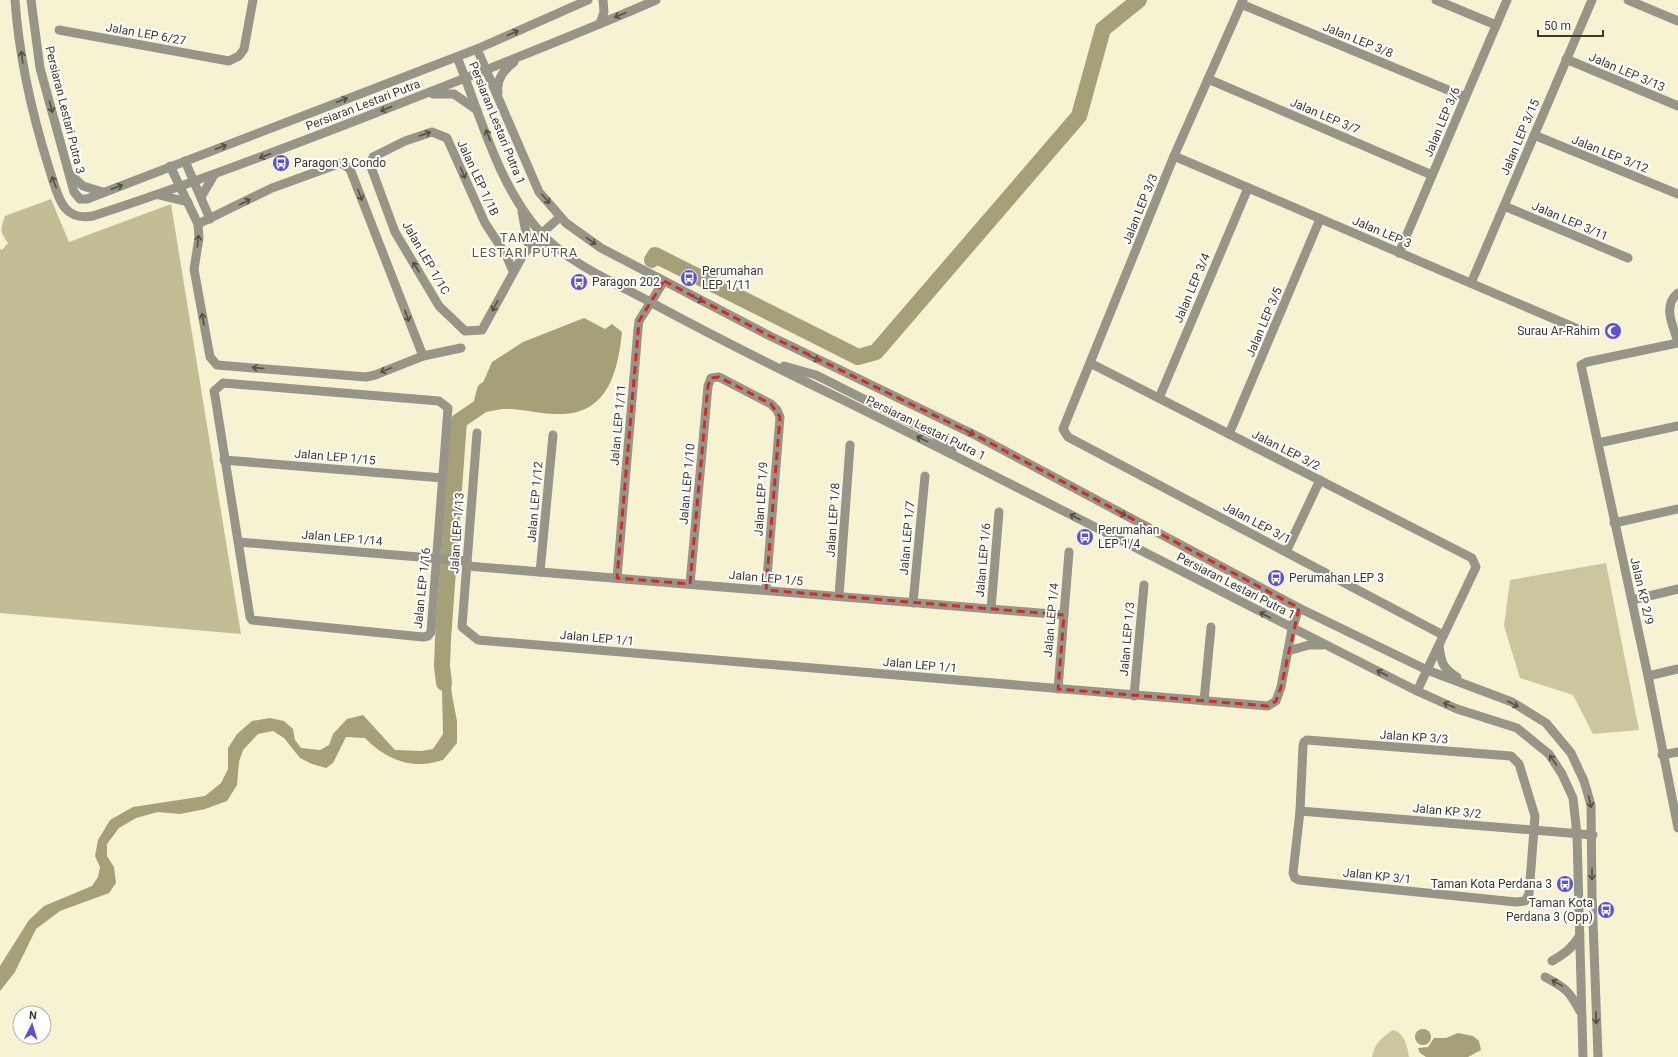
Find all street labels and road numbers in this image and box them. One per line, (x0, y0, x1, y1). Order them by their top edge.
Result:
street label: Jalan LEP 6/27 (105, 20, 187, 48)
street label: Jalan LEP 3/8 (1321, 20, 1395, 61)
street label: Persiaran Lestari Putra 3 (42, 45, 88, 175)
street label: Jalan LEP 3/13 (1587, 50, 1667, 94)
street label: Persiaran Lestari Putra 1 (466, 60, 528, 186)
street label: Persiaran Lestari Putra (304, 77, 422, 133)
street label: Jalan LEP 3/6 (1421, 85, 1463, 159)
street label: Jalan LEP 3/7 (1288, 95, 1362, 137)
street label: Jalan LEP 3/15 (1498, 97, 1542, 177)
street label: Jalan LEP 3/12 (1570, 132, 1651, 176)
street label: Jalan LEP 1/1B (454, 138, 502, 218)
street label: Jalan LEP 3/3 (1120, 172, 1160, 246)
street label: Jalan LEP 3/11 (1530, 199, 1610, 243)
street label: Jalan LEP 3 (1350, 213, 1414, 251)
street label: Jalan LEP 1/1C (399, 219, 453, 297)
street label: Jalan LEP 3/4 (1171, 251, 1213, 325)
street label: Jalan LEP 3/5 (1243, 285, 1285, 359)
street label: Jalan LEP 1/11 (607, 384, 629, 466)
street label: Persiaran Lestari Putra 1 (864, 393, 988, 463)
street label: Jalan LEP 3/2 (1250, 427, 1323, 473)
street label: Jalan LEP 1/10 (676, 443, 698, 525)
street label: Jalan LEP 1/15 (294, 446, 376, 468)
street label: Jalan LEP 1/12 (524, 461, 546, 543)
street label: Jalan LEP 1/9 (751, 461, 771, 537)
street label: Jalan LEP 1/8 (823, 482, 843, 558)
street label: Jalan LEP 1/13 (447, 492, 467, 574)
street label: Jalan LEP 3/1 (1221, 499, 1293, 547)
street label: Jalan LEP 1/7 (897, 500, 917, 576)
street label: Jalan LEP 1/6 (973, 522, 993, 598)
street label: Jalan LEP 1/14 (301, 527, 383, 549)
street label: Jalan LEP 1/16 (411, 547, 433, 629)
street label: Persiaran Lestari Putra 1 (1174, 550, 1298, 622)
street label: Jalan KP 2/9 (1627, 556, 1657, 626)
street label: Jalan LEP 1/5 (728, 568, 804, 588)
street label: Jalan LEP 1/4 (1041, 582, 1061, 658)
street label: Jalan LEP 1/3 (1117, 601, 1137, 677)
street label: Jalan LEP 1/1 (559, 628, 635, 648)
street label: Jalan LEP 1/1 (882, 655, 958, 675)
street label: Jalan KP 3/3 (1379, 728, 1449, 746)
street label: Jalan KP 3/2 (1412, 801, 1482, 821)
street label: Jalan KP 3/1 (1342, 865, 1412, 887)

